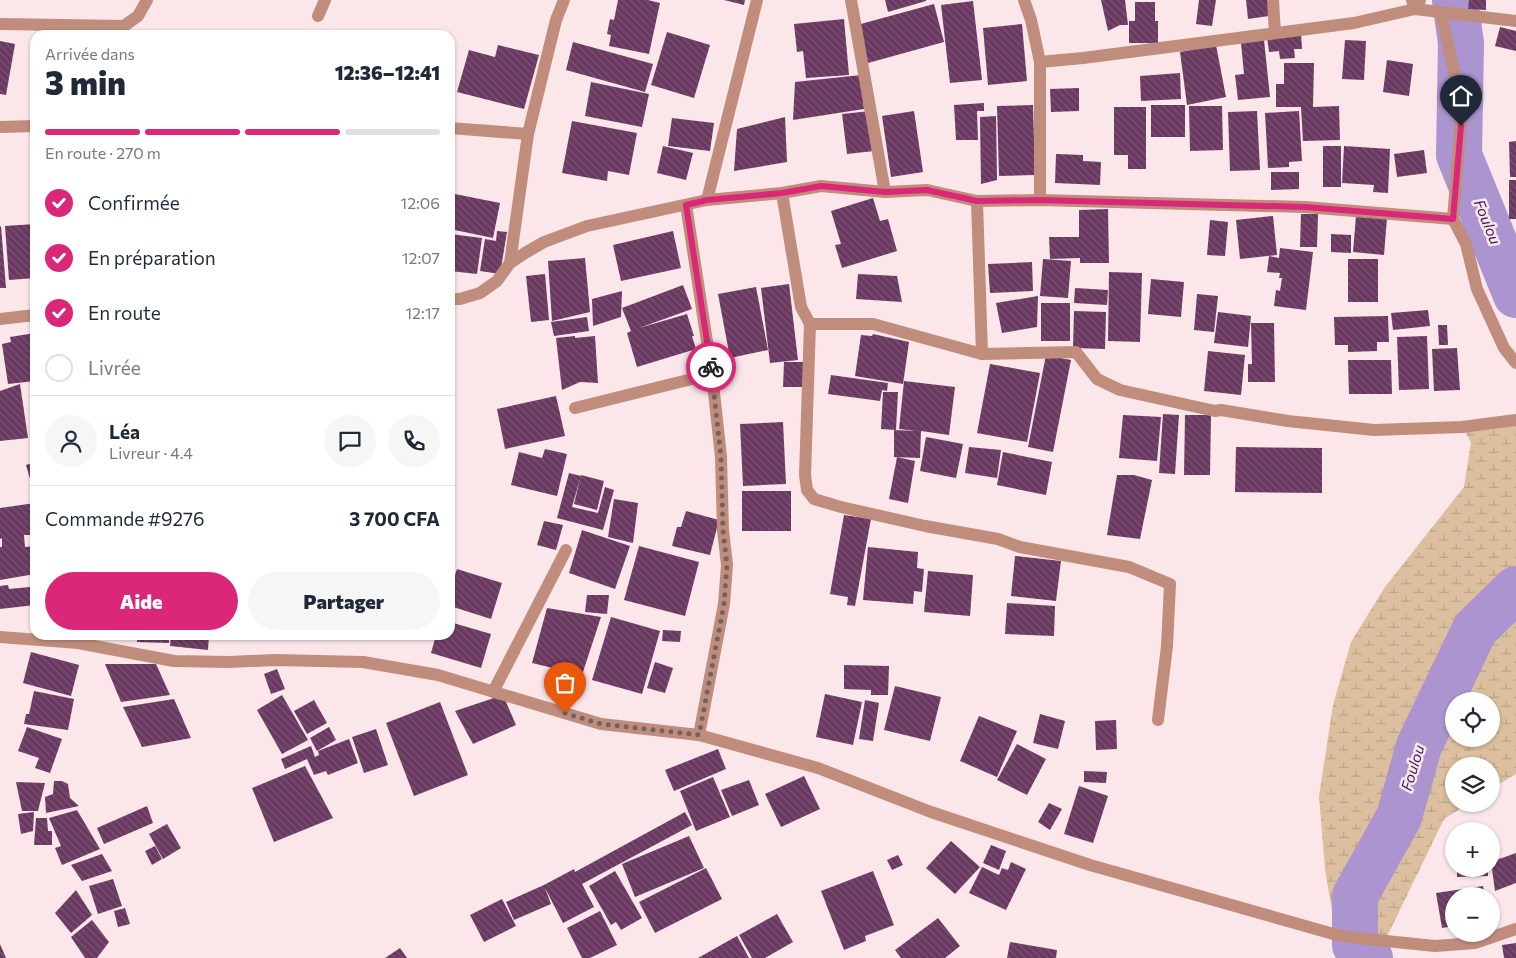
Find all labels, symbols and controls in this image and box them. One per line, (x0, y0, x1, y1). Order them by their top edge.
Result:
text: Arrivée dans (45, 44, 135, 63)
text: 12:36–12:41 (335, 61, 440, 84)
text: 3 min (45, 62, 126, 102)
pin (1440, 75, 1482, 126)
icon: home (1447, 82, 1475, 110)
text: En route · 270 m (45, 143, 161, 162)
icon: check (45, 189, 73, 217)
text: Confirmée (88, 191, 180, 214)
text: 12:06 (400, 193, 440, 212)
water label: Foulou (1471, 197, 1505, 247)
icon: check (45, 244, 73, 272)
text: En préparation (88, 246, 216, 269)
text: 12:07 (402, 248, 440, 267)
icon: check (45, 299, 73, 327)
text: En route (88, 301, 161, 324)
text: 12:17 (405, 303, 440, 322)
courier (686, 342, 736, 392)
icon: bike (697, 353, 725, 381)
text: Livrée (88, 356, 141, 379)
button: person (45, 415, 97, 467)
button: chat (324, 415, 376, 467)
button: phone (388, 415, 440, 467)
text: Léa (109, 420, 140, 443)
text: Livreur · 4.4 (109, 443, 193, 462)
text: Commande #9276 (45, 507, 204, 530)
text: 3 700 CFA (349, 507, 440, 530)
button: Aide (45, 572, 238, 630)
button: Partager (248, 572, 440, 630)
pin (544, 662, 586, 713)
icon: bag (551, 669, 579, 697)
map controls (1445, 692, 1500, 942)
button: locate (1445, 692, 1500, 747)
water label: Foulou (1397, 742, 1428, 793)
button: layers (1445, 757, 1500, 812)
button: + (1445, 822, 1500, 877)
button: − (1445, 887, 1500, 942)

